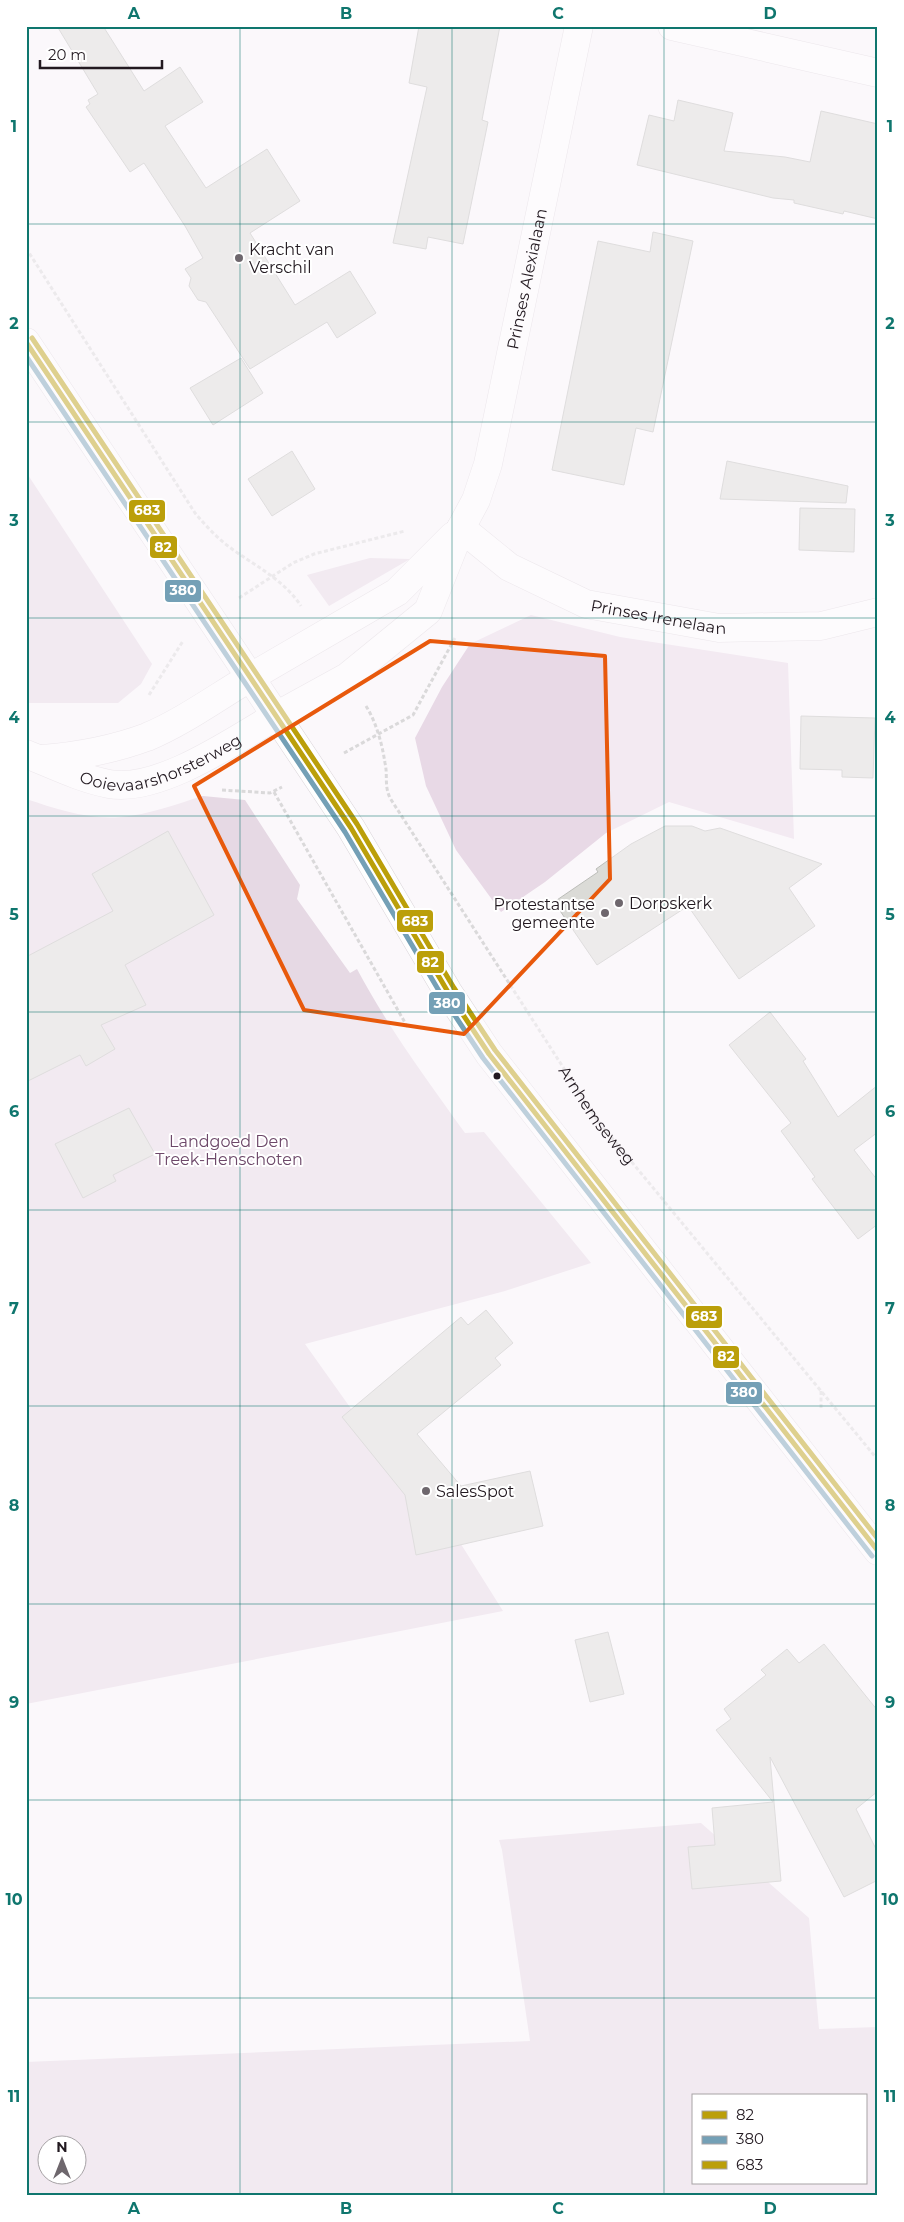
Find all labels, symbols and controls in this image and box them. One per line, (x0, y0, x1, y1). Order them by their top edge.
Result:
text: A (127, 4, 141, 23)
text: B (340, 4, 352, 23)
text: C (552, 4, 564, 23)
text: D (763, 4, 777, 23)
scale bar (40, 38, 162, 70)
text: 20 m (48, 45, 86, 64)
text: 1 (11, 117, 17, 136)
text: 1 (887, 117, 893, 136)
street label: Prinses Alexialaan (503, 206, 550, 351)
place label: Kracht van Verschil (249, 240, 334, 277)
marker: Kracht van Verschil (233, 252, 245, 264)
text: 2 (9, 314, 19, 333)
text: 2 (885, 314, 895, 333)
line badge: 683 (128, 499, 166, 523)
text: 683 (134, 501, 160, 519)
text: 3 (8, 511, 19, 530)
text: 3 (884, 511, 895, 530)
line badge: 82 (149, 535, 178, 559)
text: 82 (154, 538, 172, 556)
line badge: 380 (164, 579, 202, 603)
text: 380 (168, 581, 197, 599)
street label: Prinses Irenelaan (589, 596, 726, 638)
text: 4 (8, 708, 20, 727)
text: 4 (884, 708, 896, 727)
street label: Ooievaarshorsterweg (77, 730, 245, 795)
place label: Dorpskerk (629, 894, 712, 913)
place label: Protestantse gemeente (494, 895, 595, 932)
marker: Dorpskerk (613, 897, 625, 909)
text: 5 (9, 905, 19, 924)
text: 5 (885, 905, 895, 924)
marker: Protestantse gemeente (599, 907, 611, 919)
line badge: 683 (396, 909, 434, 933)
text: 683 (402, 912, 428, 930)
line badge: 82 (416, 950, 445, 974)
text: 82 (421, 953, 439, 971)
line badge: 380 (428, 991, 466, 1015)
text: 380 (432, 994, 461, 1012)
street label: Arnhemseweg (555, 1062, 639, 1169)
unlabelled marker (492, 1071, 502, 1081)
text: 6 (9, 1102, 19, 1121)
text: 6 (885, 1102, 895, 1121)
park label: Landgoed Den Treek-Henschoten (155, 1132, 303, 1169)
text: 7 (9, 1299, 19, 1318)
text: 7 (885, 1299, 895, 1318)
line badge: 683 (685, 1305, 723, 1329)
text: 683 (691, 1307, 717, 1325)
line badge: 82 (712, 1345, 740, 1369)
text: 82 (717, 1347, 735, 1365)
line badge: 380 (725, 1381, 763, 1405)
text: 380 (729, 1383, 758, 1401)
place label: SalesSpot (436, 1482, 515, 1501)
marker: SalesSpot (420, 1485, 432, 1497)
text: 8 (9, 1496, 19, 1515)
text: 8 (885, 1496, 895, 1515)
text: 9 (9, 1693, 19, 1712)
text: 9 (885, 1693, 895, 1712)
text: 10 (5, 1890, 23, 1909)
text: 10 (881, 1890, 899, 1909)
text: 11 (8, 2087, 20, 2106)
text: 11 (884, 2087, 896, 2106)
legend (692, 2094, 866, 2184)
text: 82 (736, 2105, 754, 2124)
text: 380 (736, 2129, 764, 2148)
north arrow (38, 2134, 88, 2184)
text: N (56, 2138, 68, 2156)
text: 683 (736, 2155, 763, 2174)
text: A (127, 2199, 141, 2218)
text: B (340, 2199, 352, 2218)
text: C (552, 2199, 564, 2218)
text: D (763, 2199, 777, 2218)

